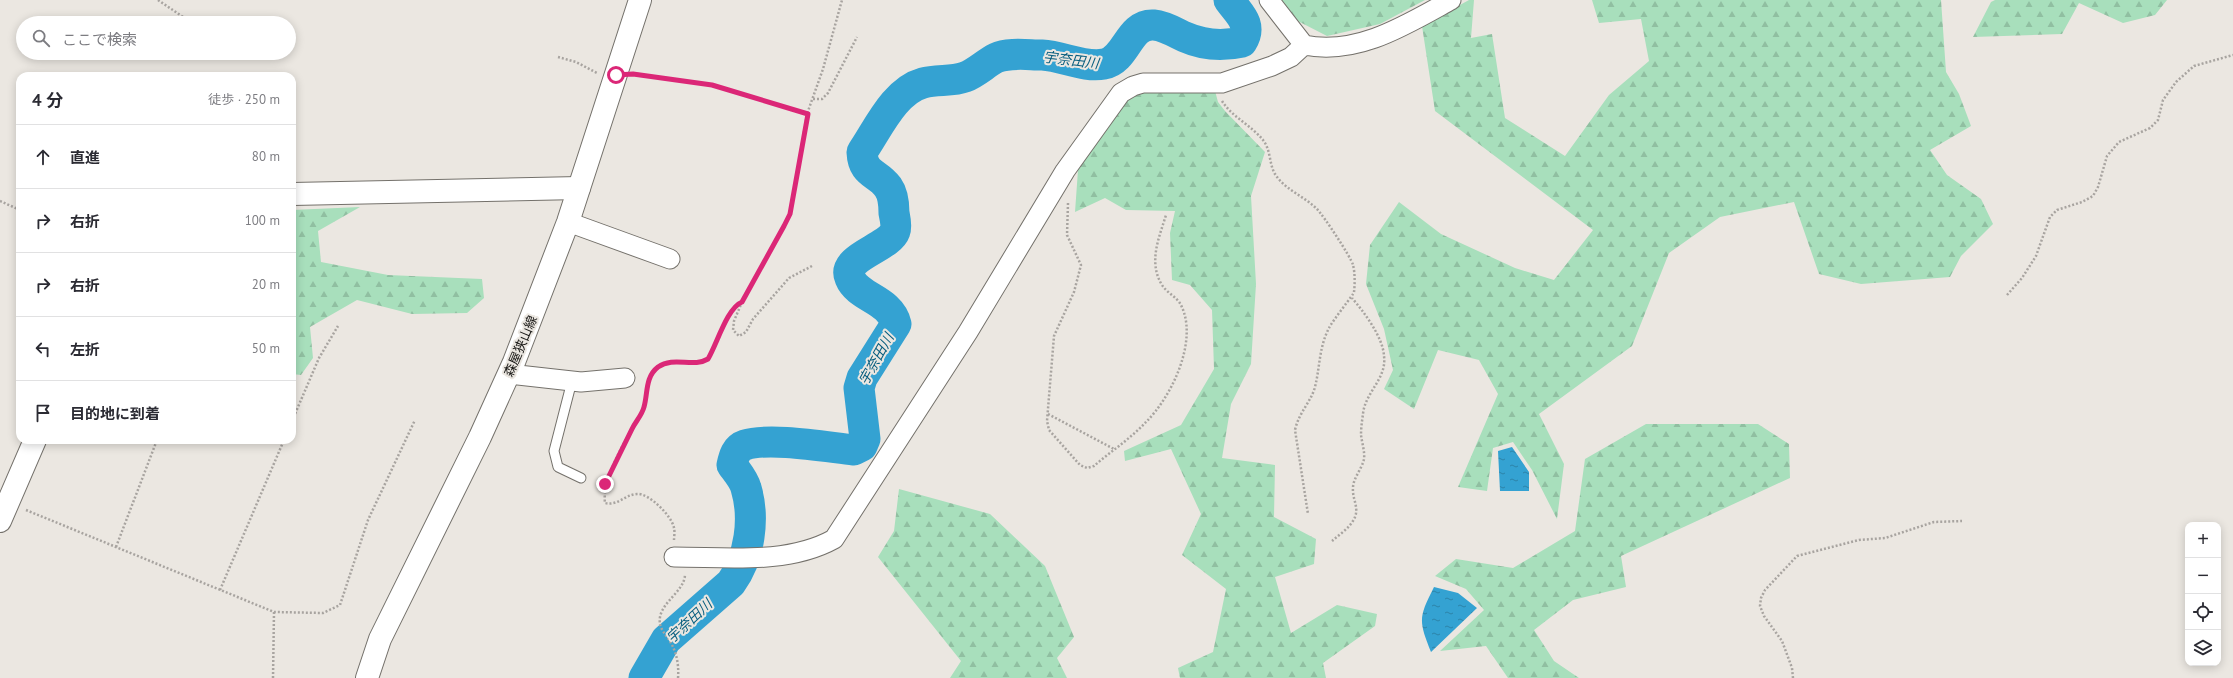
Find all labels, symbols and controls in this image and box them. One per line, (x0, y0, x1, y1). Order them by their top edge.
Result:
search box (16, 16, 296, 60)
icon: search (30, 27, 52, 49)
text: ここで検索 (62, 30, 137, 49)
water label: 宇奈田川 (1042, 48, 1102, 73)
route start (607, 66, 625, 84)
text: 4 分 (32, 89, 63, 111)
text: 徒歩 · 250 m (208, 91, 280, 108)
icon: ahead (32, 146, 54, 168)
text: 直進 (70, 148, 100, 167)
text: 80 m (252, 148, 280, 165)
icon: right (32, 210, 54, 232)
text: 右折 (70, 212, 100, 231)
text: 100 m (245, 212, 280, 229)
icon: right (32, 274, 54, 296)
text: 右折 (70, 276, 100, 295)
text: 20 m (252, 276, 280, 293)
street label: 森屋狭山線 (500, 313, 541, 379)
water label: 宇奈田川 (855, 328, 898, 388)
icon: left (32, 338, 54, 360)
text: 左折 (70, 340, 100, 359)
text: 50 m (252, 340, 280, 357)
icon: arrive (32, 402, 54, 424)
text: 目的地に到着 (70, 404, 160, 423)
route end (596, 475, 614, 493)
map controls (2185, 522, 2221, 666)
button: + (2185, 522, 2221, 558)
button: − (2185, 558, 2221, 594)
water label: 宇奈田川 (662, 594, 717, 647)
button: locate (2185, 594, 2221, 630)
button: layers (2185, 630, 2221, 666)

